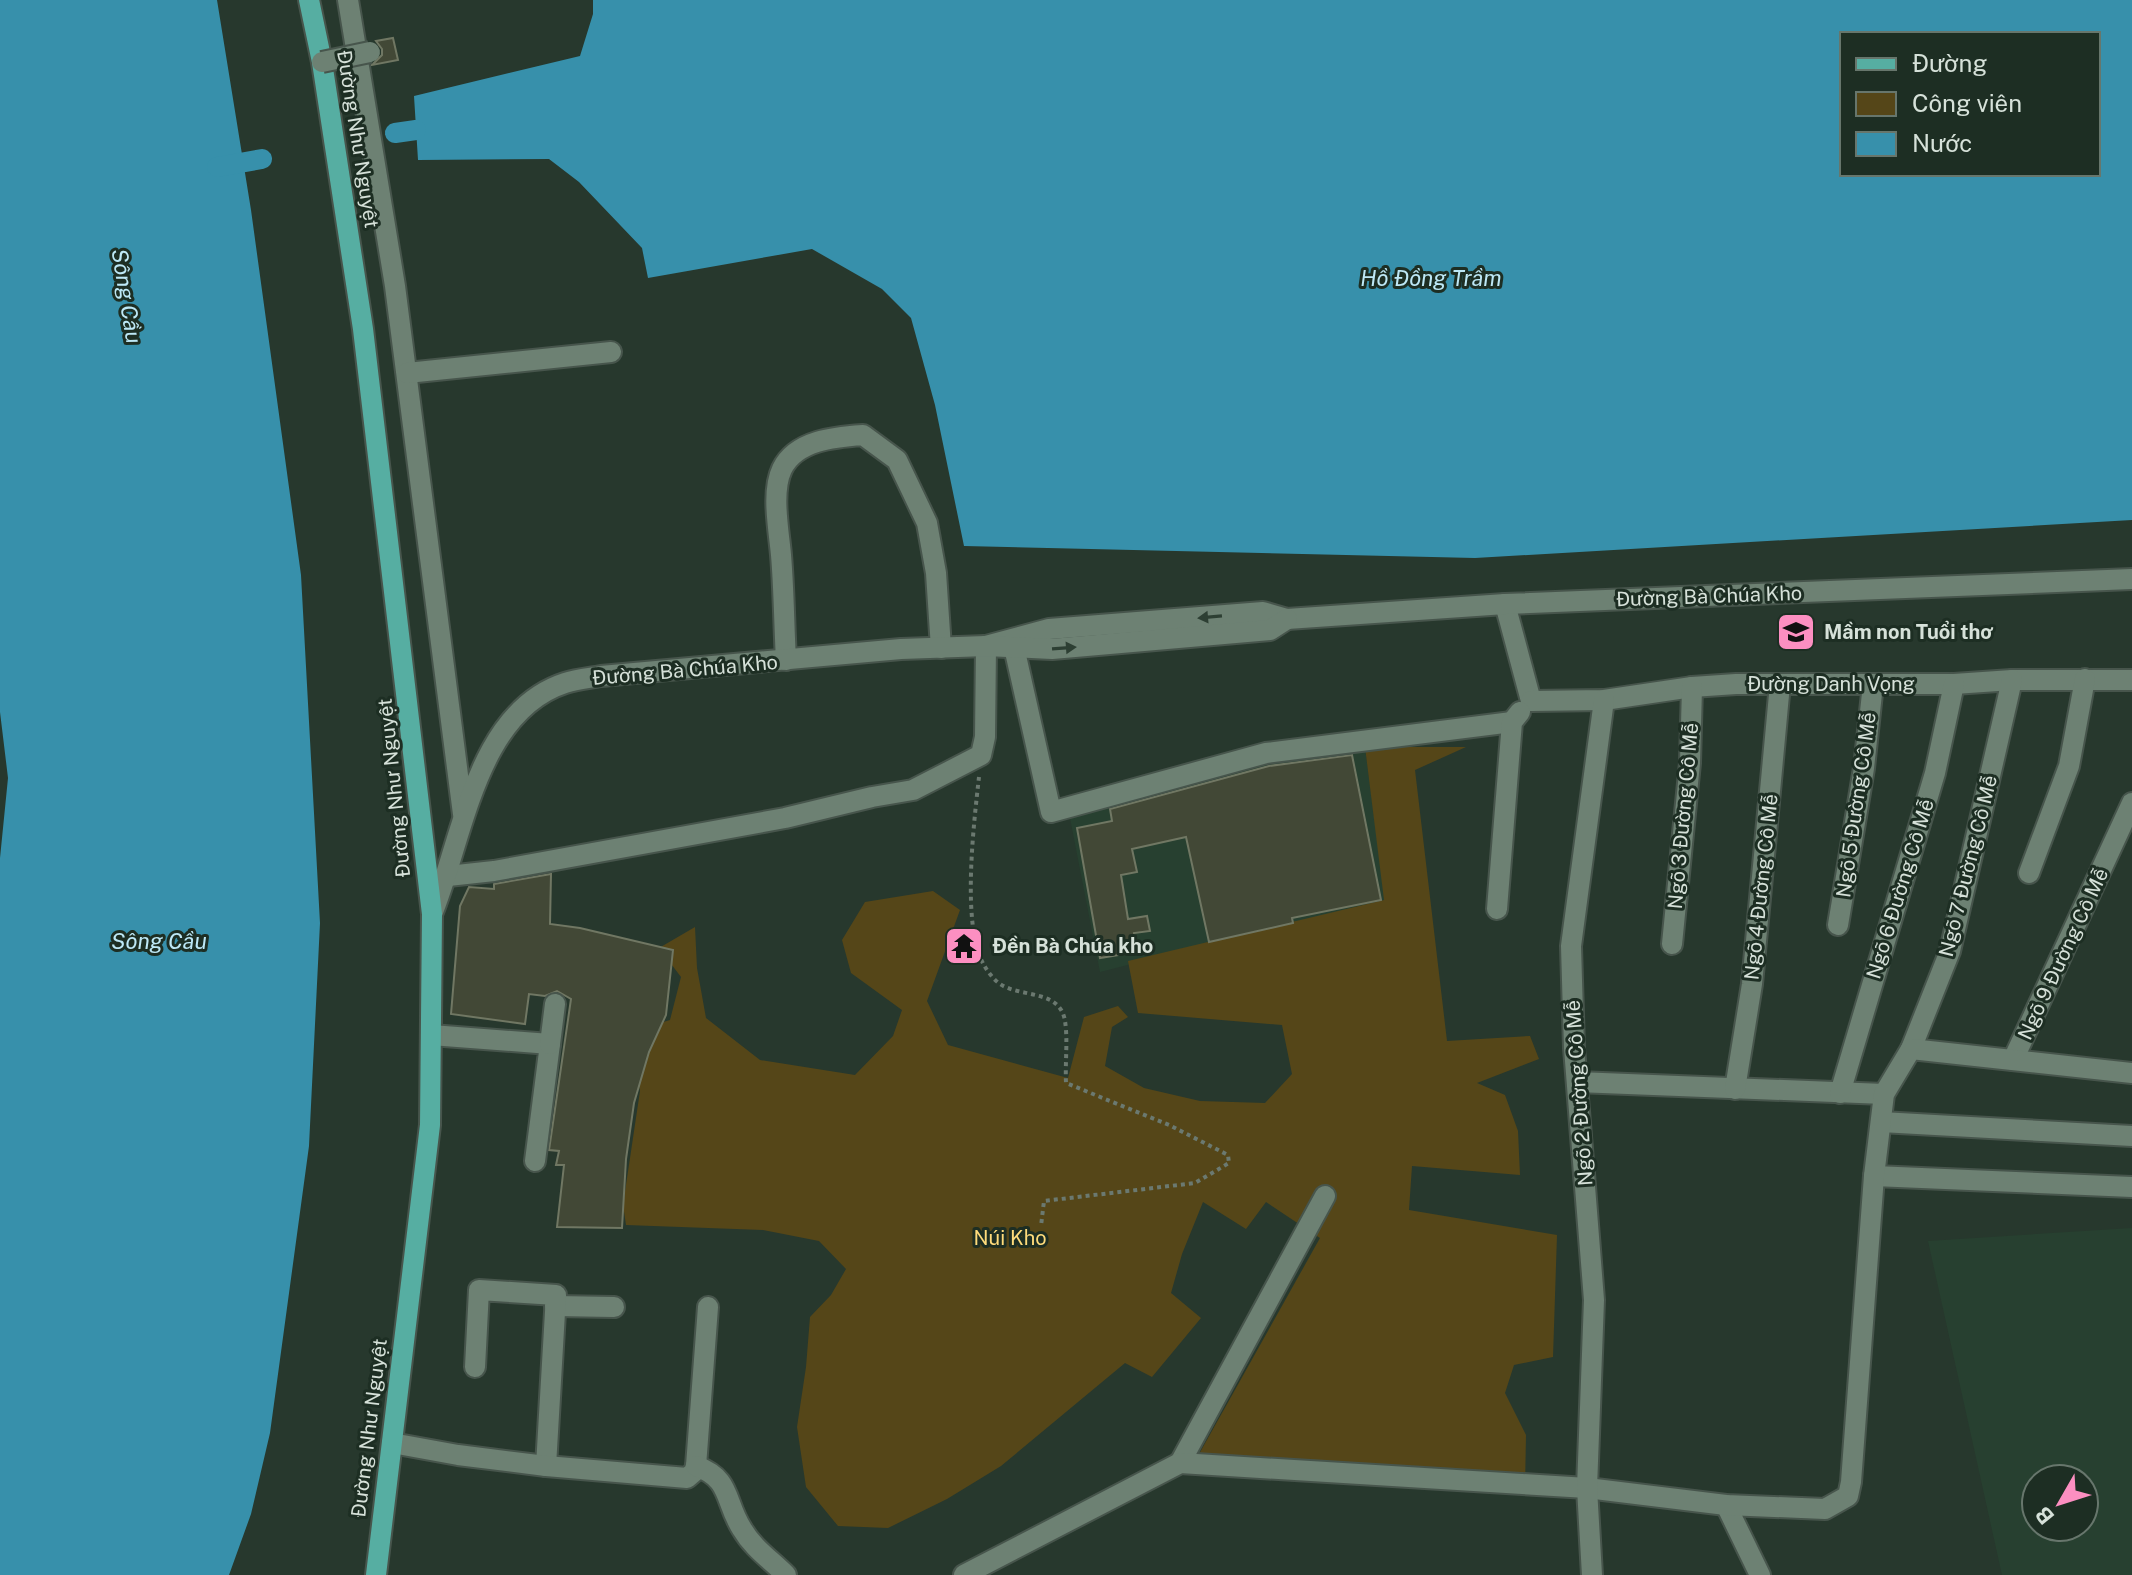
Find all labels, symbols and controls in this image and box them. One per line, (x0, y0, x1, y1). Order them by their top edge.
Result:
legend (1840, 32, 2100, 176)
street label: Đường Như Nguyệt (332, 48, 384, 230)
text: Đường (1912, 49, 1987, 77)
text: Công viên (1912, 89, 2022, 117)
text: Nước (1912, 129, 1972, 157)
water label: Sông Cầu (107, 247, 147, 345)
water label: Hồ Đồng Trầm (1360, 265, 1502, 291)
street label: Đường Bà Chúa Kho (1615, 581, 1803, 611)
one-way arrow (1197, 610, 1222, 623)
school or university icon: Mầm non Tuổi thơ (1775, 611, 1817, 653)
place label: Mầm non Tuổi thơ (1824, 620, 1993, 644)
one-way arrow (1052, 641, 1077, 654)
street label: Đường Bà Chúa Kho (591, 650, 779, 690)
street label: Đường Danh Vọng (1747, 672, 1915, 696)
street label: Đường Như Nguyệt (373, 697, 415, 879)
street label: Ngõ 5 Đường Cô Mễ (1831, 711, 1881, 899)
street label: Ngõ 3 Đường Cô Mễ (1663, 722, 1703, 910)
street label: Ngõ 7 Đường Cô Mễ (1934, 773, 2002, 959)
street label: Ngõ 4 Đường Cô Mễ (1739, 793, 1783, 981)
street label: Ngõ 6 Đường Cô Mễ (1861, 796, 1939, 982)
street label: Ngõ 9 Đường Cô Mễ (2013, 864, 2113, 1044)
temple icon: Đền Bà Chúa kho (943, 925, 985, 967)
water label: Sông Cầu (111, 928, 207, 954)
place label: Đền Bà Chúa kho (992, 934, 1153, 958)
street label: Ngõ 2 Đường Cô Mễ (1561, 999, 1597, 1187)
park label: Núi Kho (973, 1226, 1047, 1250)
street label: Đường Như Nguyệt (346, 1337, 392, 1519)
north arrow (2020, 1463, 2100, 1543)
text: B (2030, 1502, 2059, 1530)

